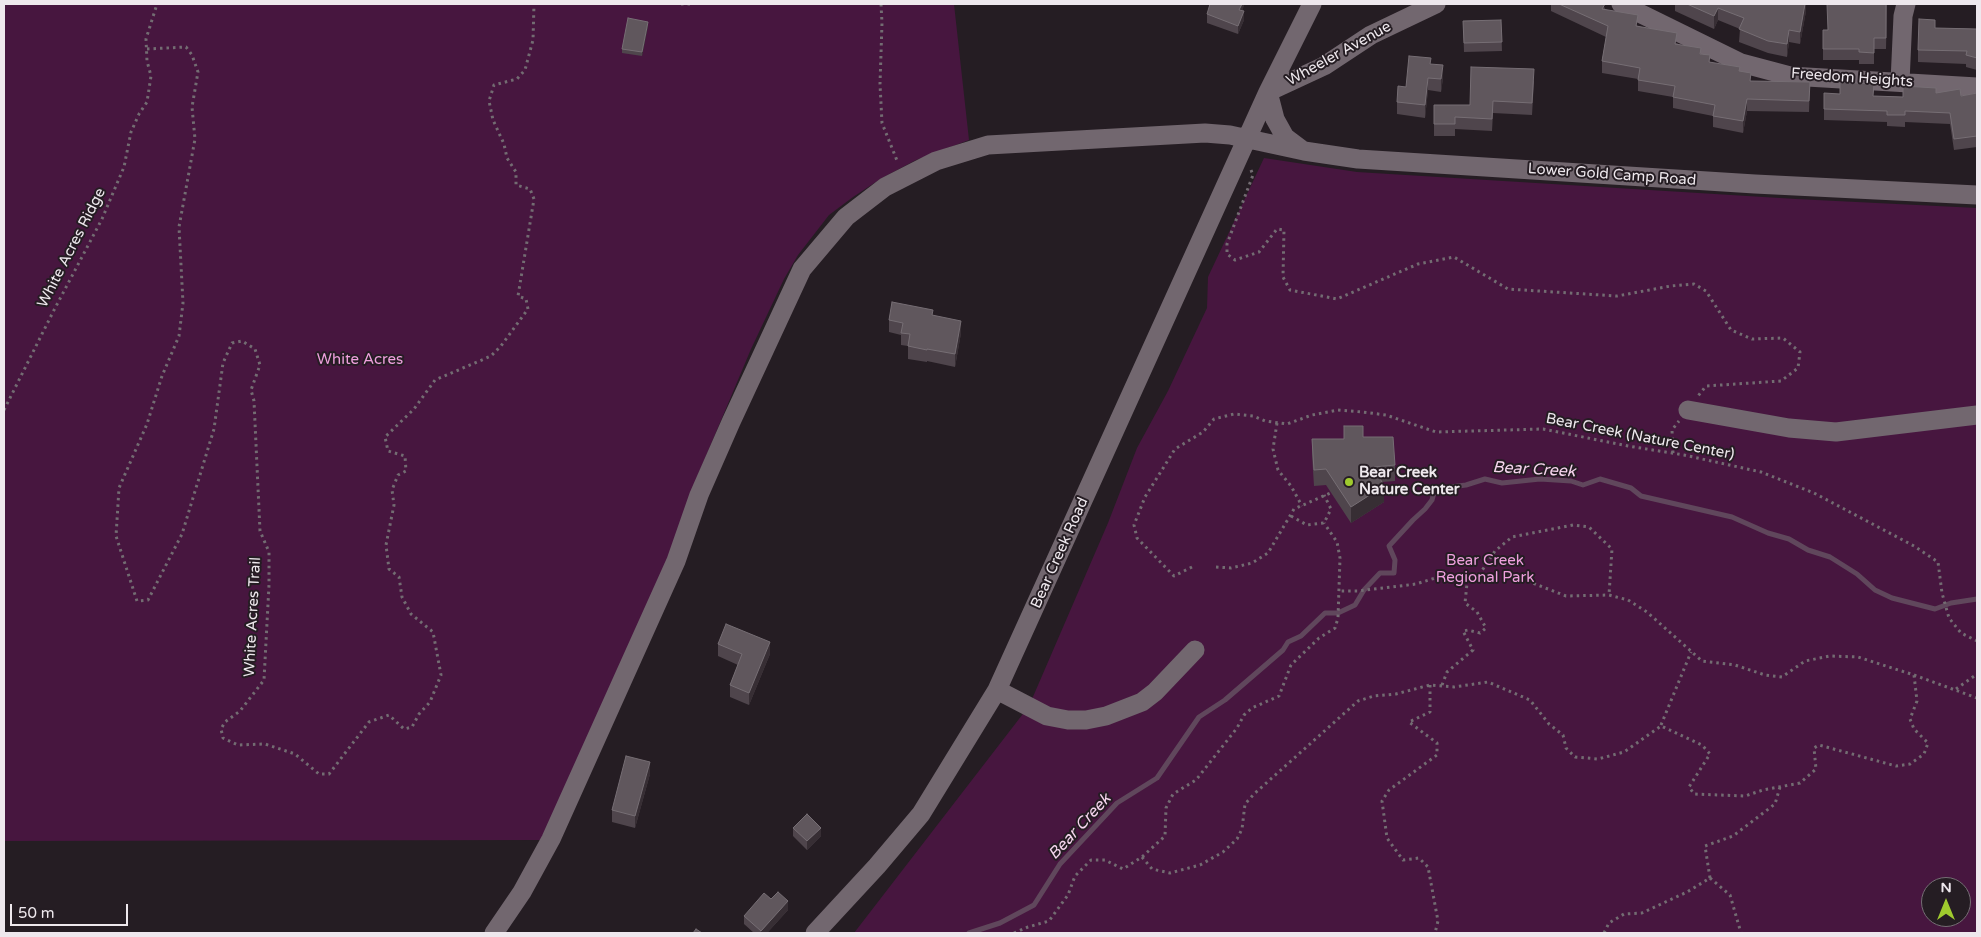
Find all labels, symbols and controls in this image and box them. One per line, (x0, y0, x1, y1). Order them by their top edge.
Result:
street label: Wheeler Avenue (1284, 18, 1394, 90)
street label: Freedom Heights (1790, 65, 1914, 91)
street label: Lower Gold Camp Road (1527, 160, 1697, 190)
street label: White Acres Ridge (34, 185, 110, 311)
park label: White Acres (317, 351, 403, 369)
street label: Bear Creek (Nature Center) (1544, 410, 1736, 464)
water label: Bear Creek (1492, 458, 1576, 482)
place label: Bear Creek Nature Center (1359, 464, 1460, 499)
marker: Bear Creek Nature Center (1343, 476, 1355, 488)
street label: Bear Creek Road (1027, 495, 1093, 611)
park label: Bear Creek Regional Park (1436, 552, 1534, 587)
street label: White Acres Trail (241, 557, 265, 677)
water label: Bear Creek (1045, 790, 1115, 864)
north arrow (1921, 877, 1971, 927)
text: N (1940, 879, 1952, 896)
scale bar (12, 894, 130, 926)
text: 50 m (18, 904, 55, 922)

